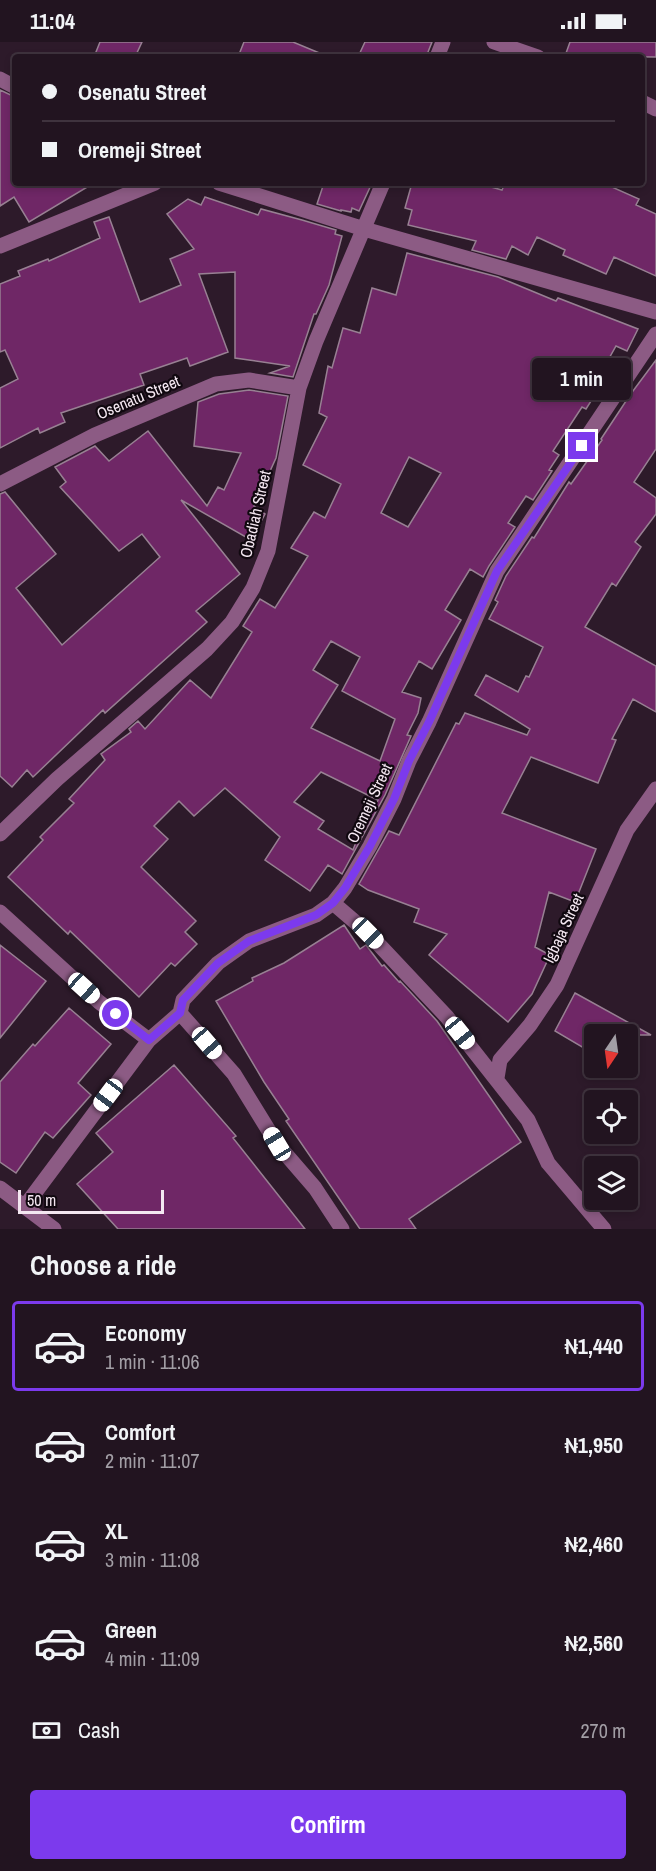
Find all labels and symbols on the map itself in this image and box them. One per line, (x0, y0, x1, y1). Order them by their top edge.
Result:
callout: 1 min (532, 359, 632, 401)
street label: Osenatu Street (93, 369, 183, 424)
route end (568, 432, 595, 459)
street label: Obadiah Street (234, 468, 276, 560)
street label: Oremeji Street (341, 759, 397, 846)
street label: Igbaja Street (537, 889, 589, 966)
car (349, 914, 387, 952)
car (65, 969, 103, 1007)
route start (102, 1000, 129, 1027)
car (442, 1013, 478, 1053)
car (188, 1024, 226, 1062)
north arrow (584, 1024, 638, 1078)
car (90, 1075, 126, 1115)
car (260, 1124, 294, 1164)
scale bar (18, 1187, 164, 1214)

